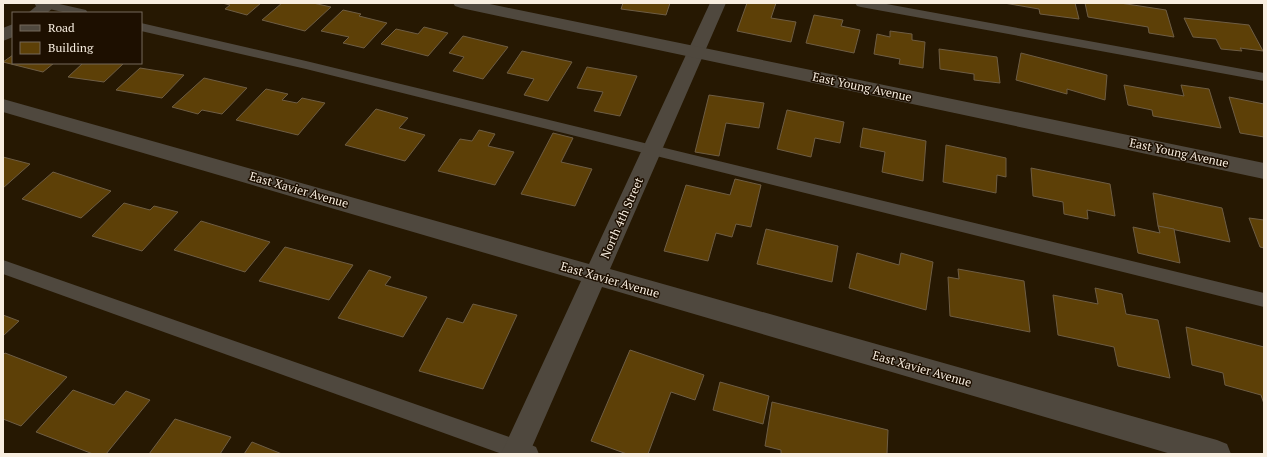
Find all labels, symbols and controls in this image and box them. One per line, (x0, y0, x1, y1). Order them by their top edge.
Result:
legend (12, 12, 142, 64)
text: Road (48, 20, 75, 35)
text: Building (48, 40, 94, 55)
street label: East Young Avenue (811, 69, 913, 104)
street label: East Young Avenue (1128, 135, 1230, 170)
street label: East Xavier Avenue (248, 168, 350, 211)
street label: North 4th Street (597, 174, 646, 261)
street label: East Xavier Avenue (559, 258, 661, 301)
street label: East Xavier Avenue (871, 347, 973, 390)

